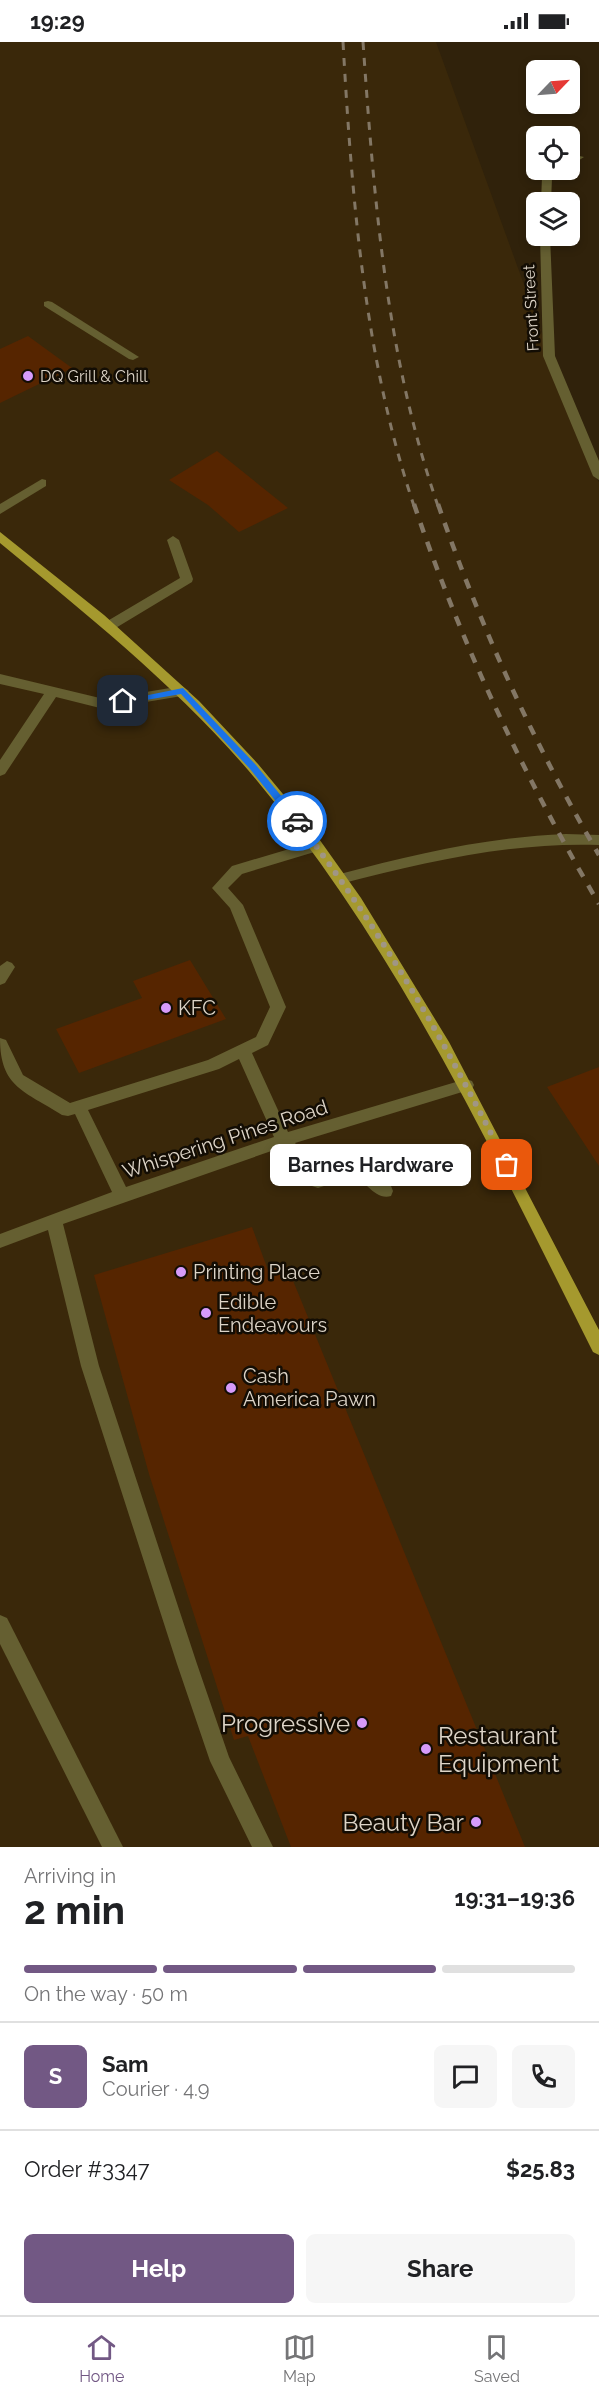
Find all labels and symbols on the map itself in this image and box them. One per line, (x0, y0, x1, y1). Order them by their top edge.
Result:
north arrow (526, 60, 580, 114)
street label: Front Street (519, 264, 543, 352)
place label: DQ Grill & Chill (40, 367, 148, 386)
marker: DQ Grill & Chill (21, 369, 35, 383)
pin (97, 675, 148, 726)
courier (267, 791, 327, 851)
place label: KFC (178, 996, 216, 1020)
marker: KFC (159, 1001, 173, 1015)
street label: Whispering Pines Road (119, 1095, 331, 1183)
pin (481, 1139, 532, 1190)
callout: Barnes Hardware (270, 1144, 471, 1186)
place label: Printing Place (193, 1260, 320, 1284)
marker: Printing Place (174, 1265, 188, 1279)
place label: Edible Endeavours (218, 1290, 327, 1337)
marker: Edible Endeavours (199, 1306, 213, 1320)
place label: Cash America Pawn (243, 1364, 376, 1411)
marker: Cash America Pawn (224, 1381, 238, 1395)
place label: Progressive (221, 1709, 350, 1738)
marker: Progressive (355, 1716, 369, 1730)
place label: Restaurant Equipment (438, 1721, 559, 1778)
marker: Restaurant Equipment (419, 1742, 433, 1756)
place label: Beauty Bar (343, 1808, 465, 1837)
marker: Beauty Bar (469, 1815, 483, 1829)

